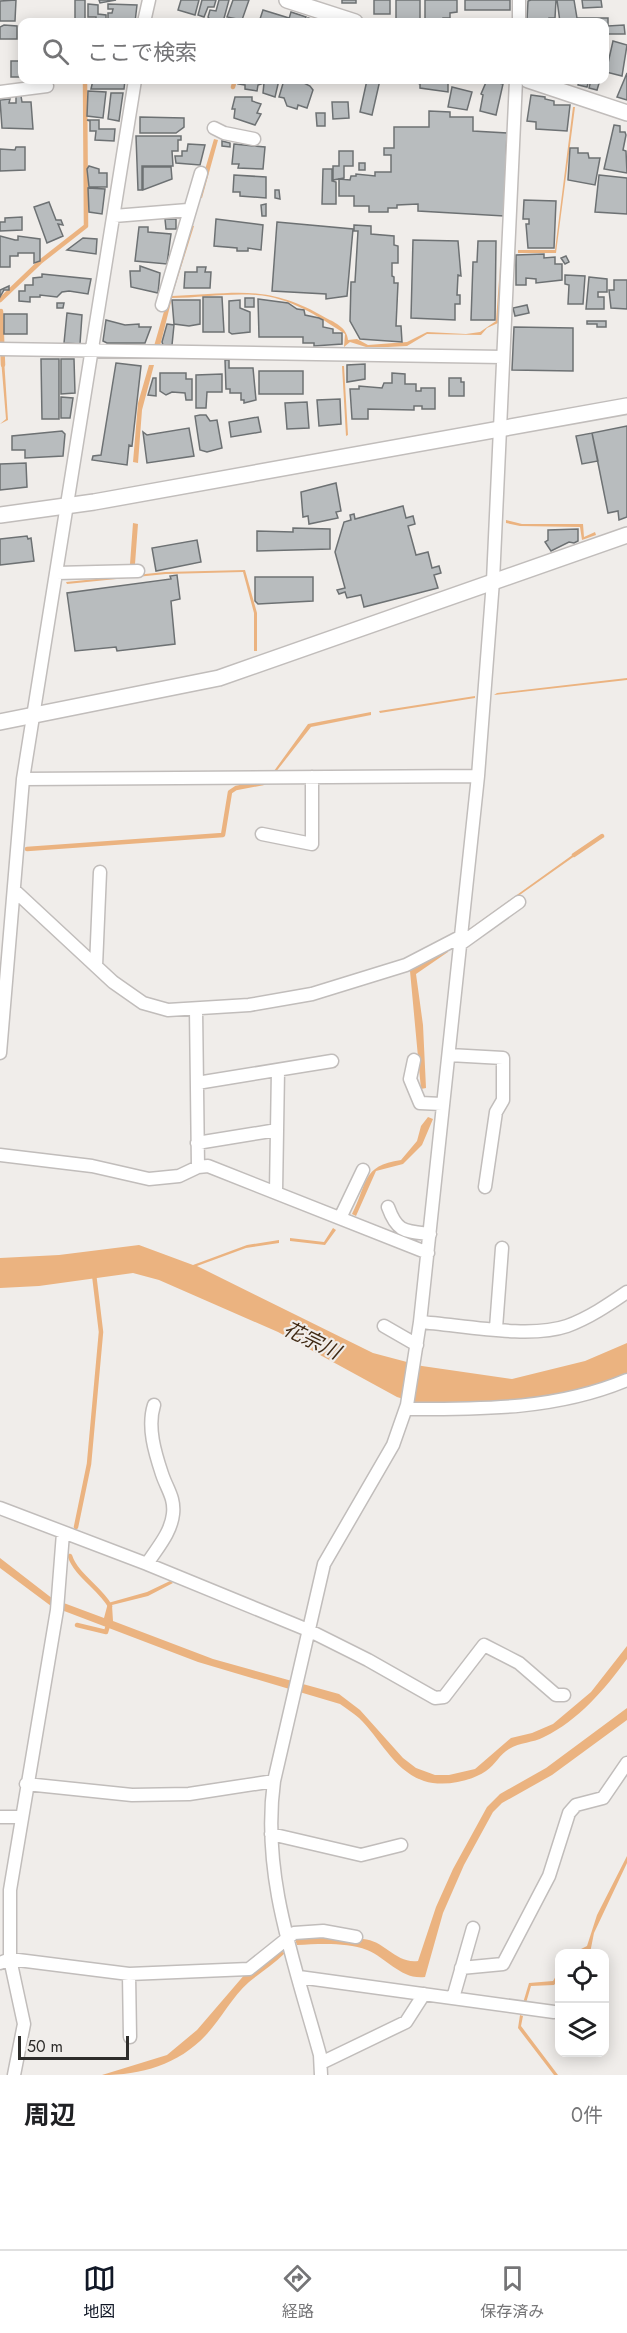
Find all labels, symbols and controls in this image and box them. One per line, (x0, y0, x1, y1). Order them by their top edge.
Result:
search box (18, 18, 609, 84)
icon: search (39, 35, 72, 68)
text: ここで検索 (87, 36, 197, 68)
water label: 花宗川 (278, 1314, 347, 1368)
map controls (555, 1949, 609, 2057)
button: locate (555, 1949, 609, 2003)
button: layers (555, 2003, 609, 2057)
scale bar (18, 2033, 129, 2060)
text: 50 m (27, 2035, 63, 2058)
text: 周辺 (24, 2096, 76, 2134)
text: 0件 (571, 2101, 603, 2130)
tab: 地図 (83, 2262, 116, 2323)
tab: 経路 (281, 2262, 314, 2323)
tab: 保存済み (480, 2262, 544, 2323)

